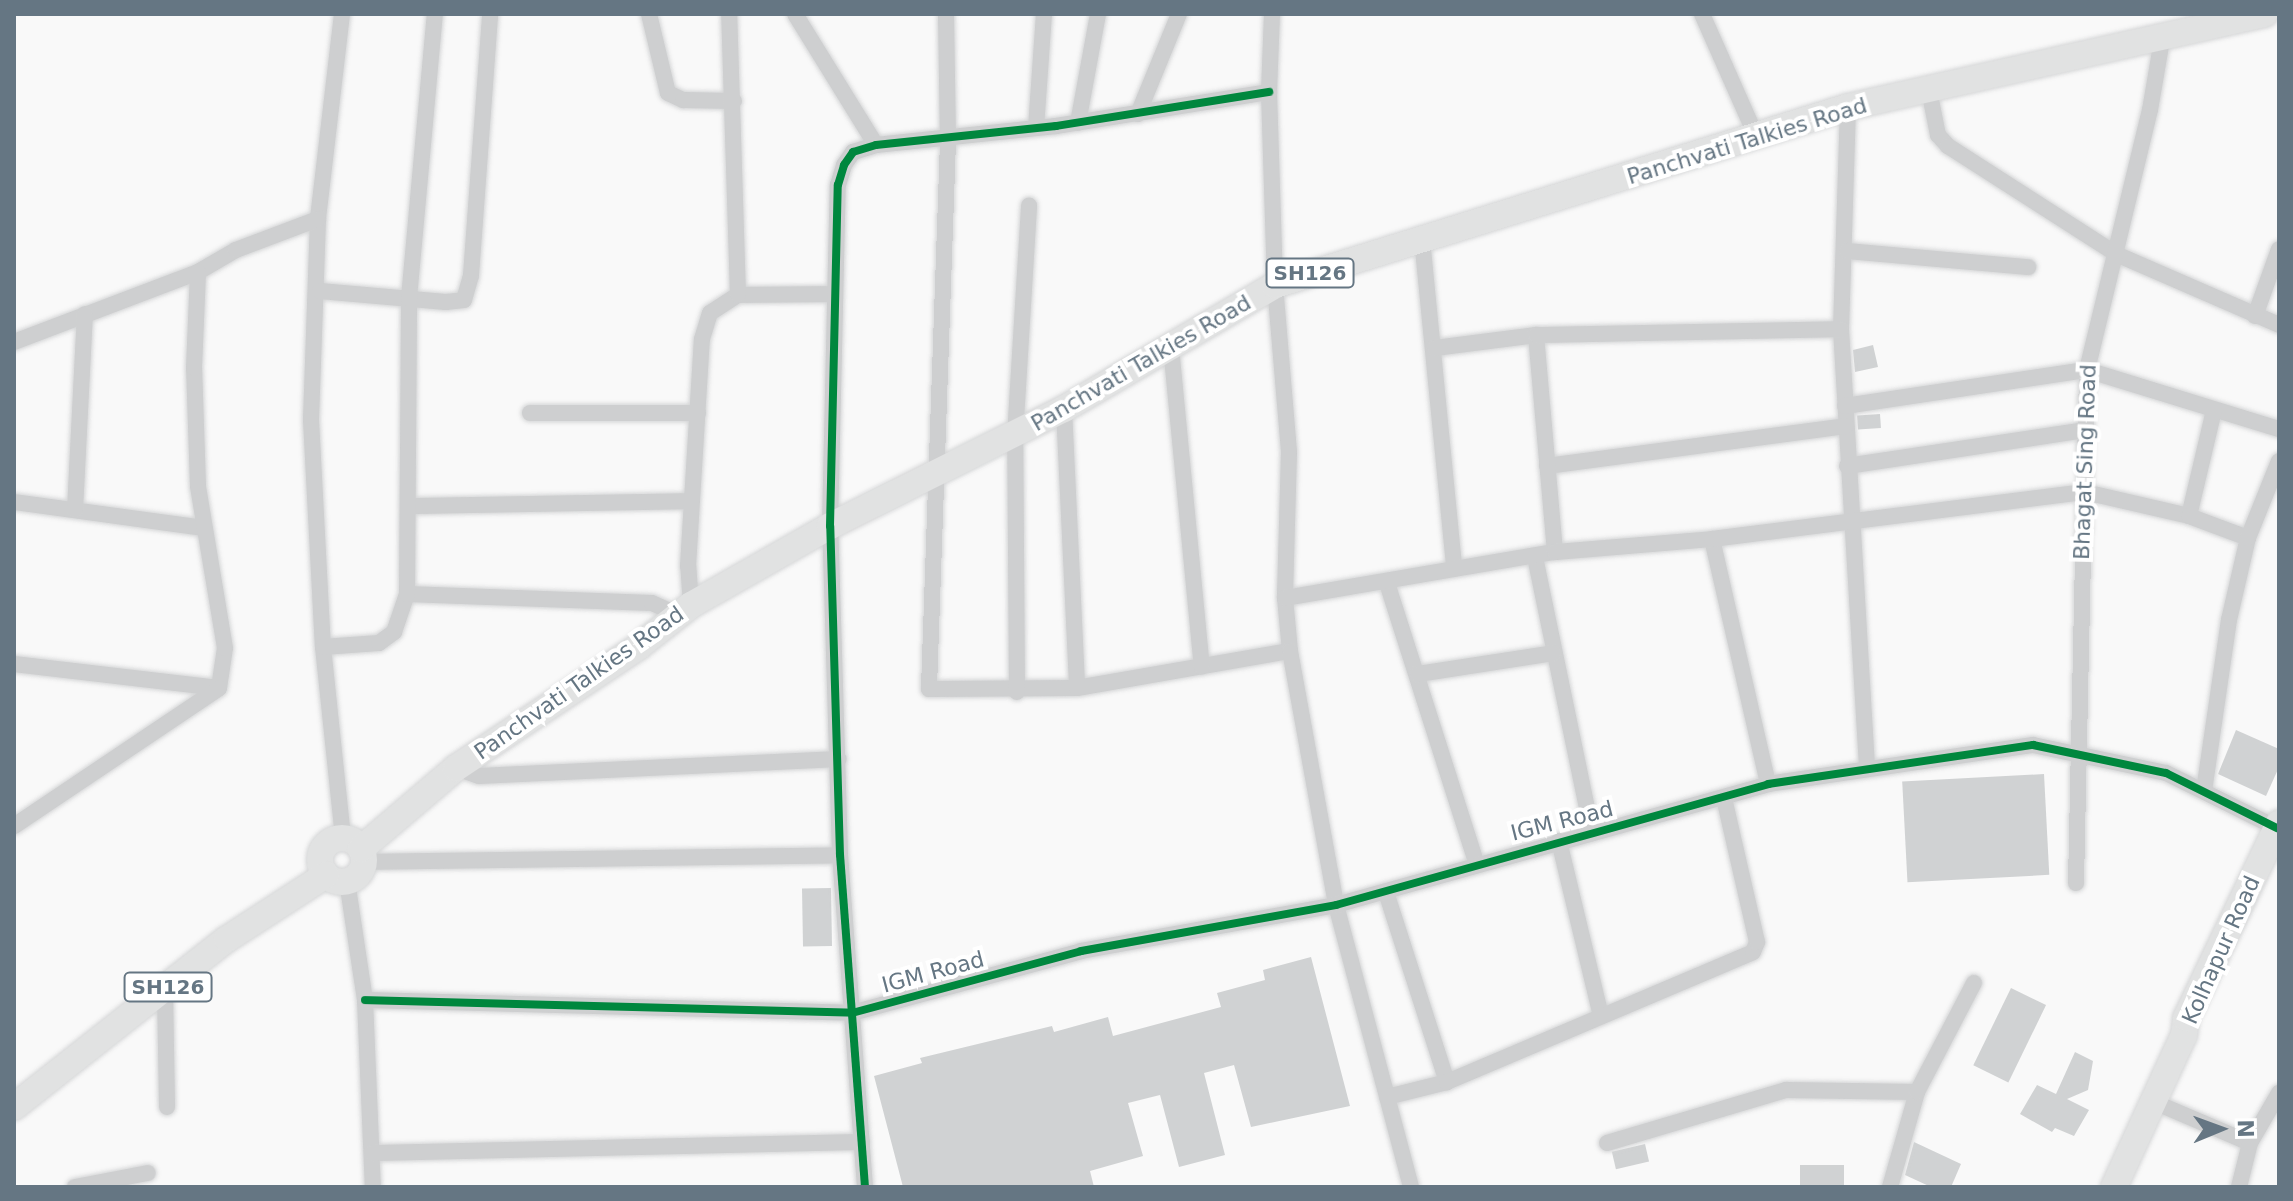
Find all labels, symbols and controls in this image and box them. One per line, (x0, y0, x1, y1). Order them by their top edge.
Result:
street label: Panchvati Talkies Road (1624, 92, 1870, 190)
road number: SH126 (1264, 257, 1356, 289)
street label: Panchvati Talkies Road (1026, 289, 1256, 437)
street label: Bhagat Sing Road (2068, 364, 2102, 560)
street label: Panchvati Talkies Road (469, 601, 689, 765)
street label: IGM Road (1508, 796, 1616, 846)
street label: Kolhapur Road (2177, 872, 2265, 1028)
street label: IGM Road (879, 946, 987, 998)
road number: SH126 (122, 971, 214, 1003)
north arrow (2181, 1089, 2261, 1169)
text: N (2233, 1119, 2258, 1138)

